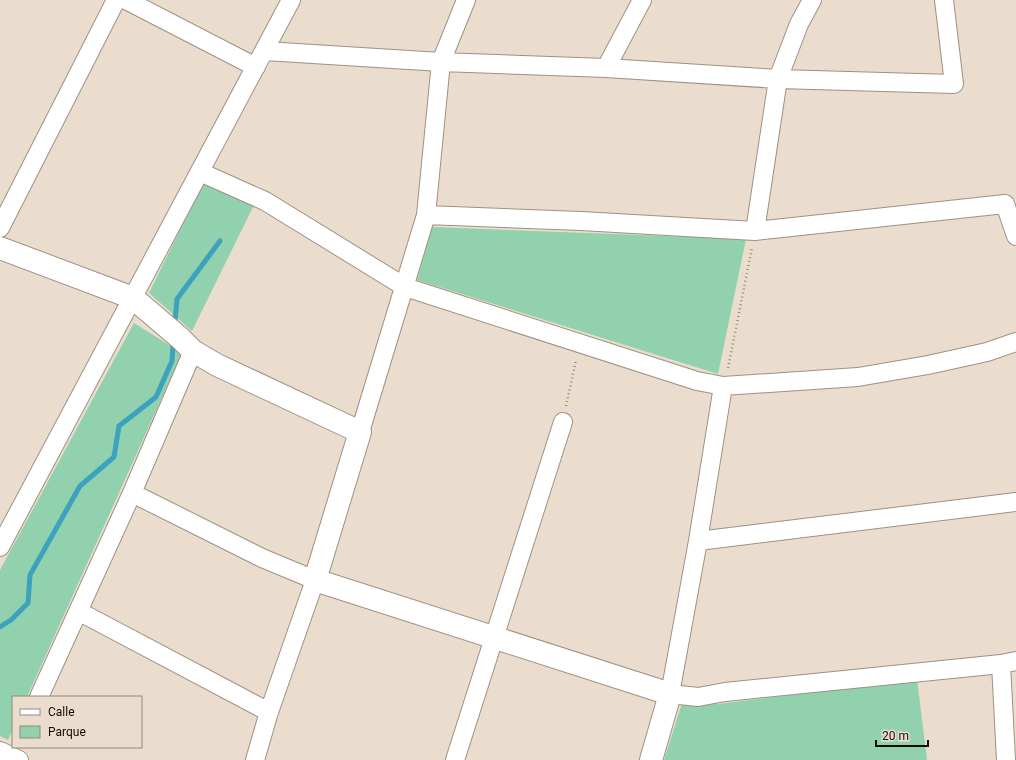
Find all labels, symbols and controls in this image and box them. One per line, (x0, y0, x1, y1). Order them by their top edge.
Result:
legend (12, 696, 142, 748)
text: Calle (48, 705, 75, 719)
scale bar (876, 722, 928, 748)
text: Parque (48, 725, 86, 739)
text: 20 m (882, 729, 909, 743)

